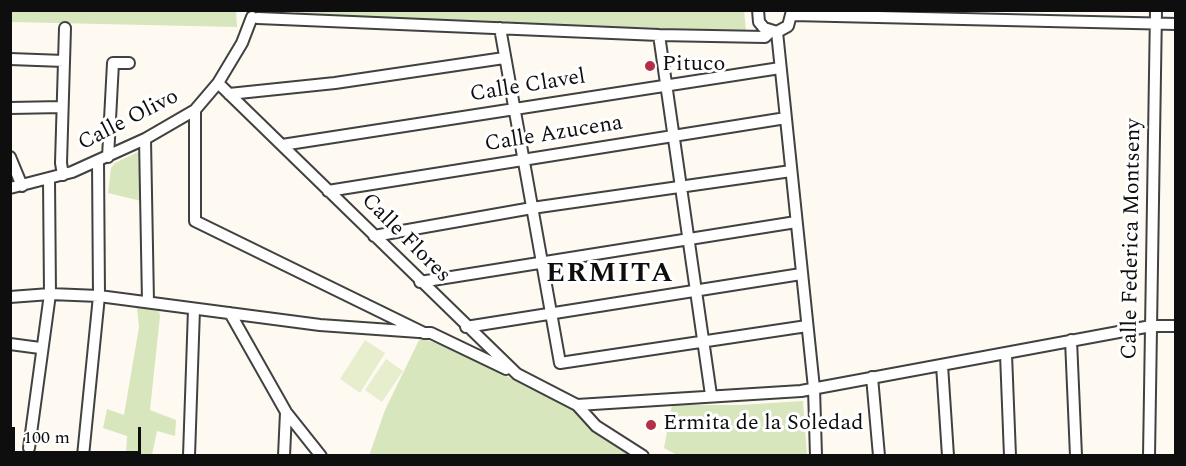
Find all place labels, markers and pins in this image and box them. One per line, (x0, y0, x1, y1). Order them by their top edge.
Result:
place label: Pituco (662, 53, 725, 79)
marker: Pituco (643, 59, 657, 73)
place label: Ermita de la Soledad (663, 412, 863, 438)
marker: Ermita de la Soledad (644, 418, 658, 432)

